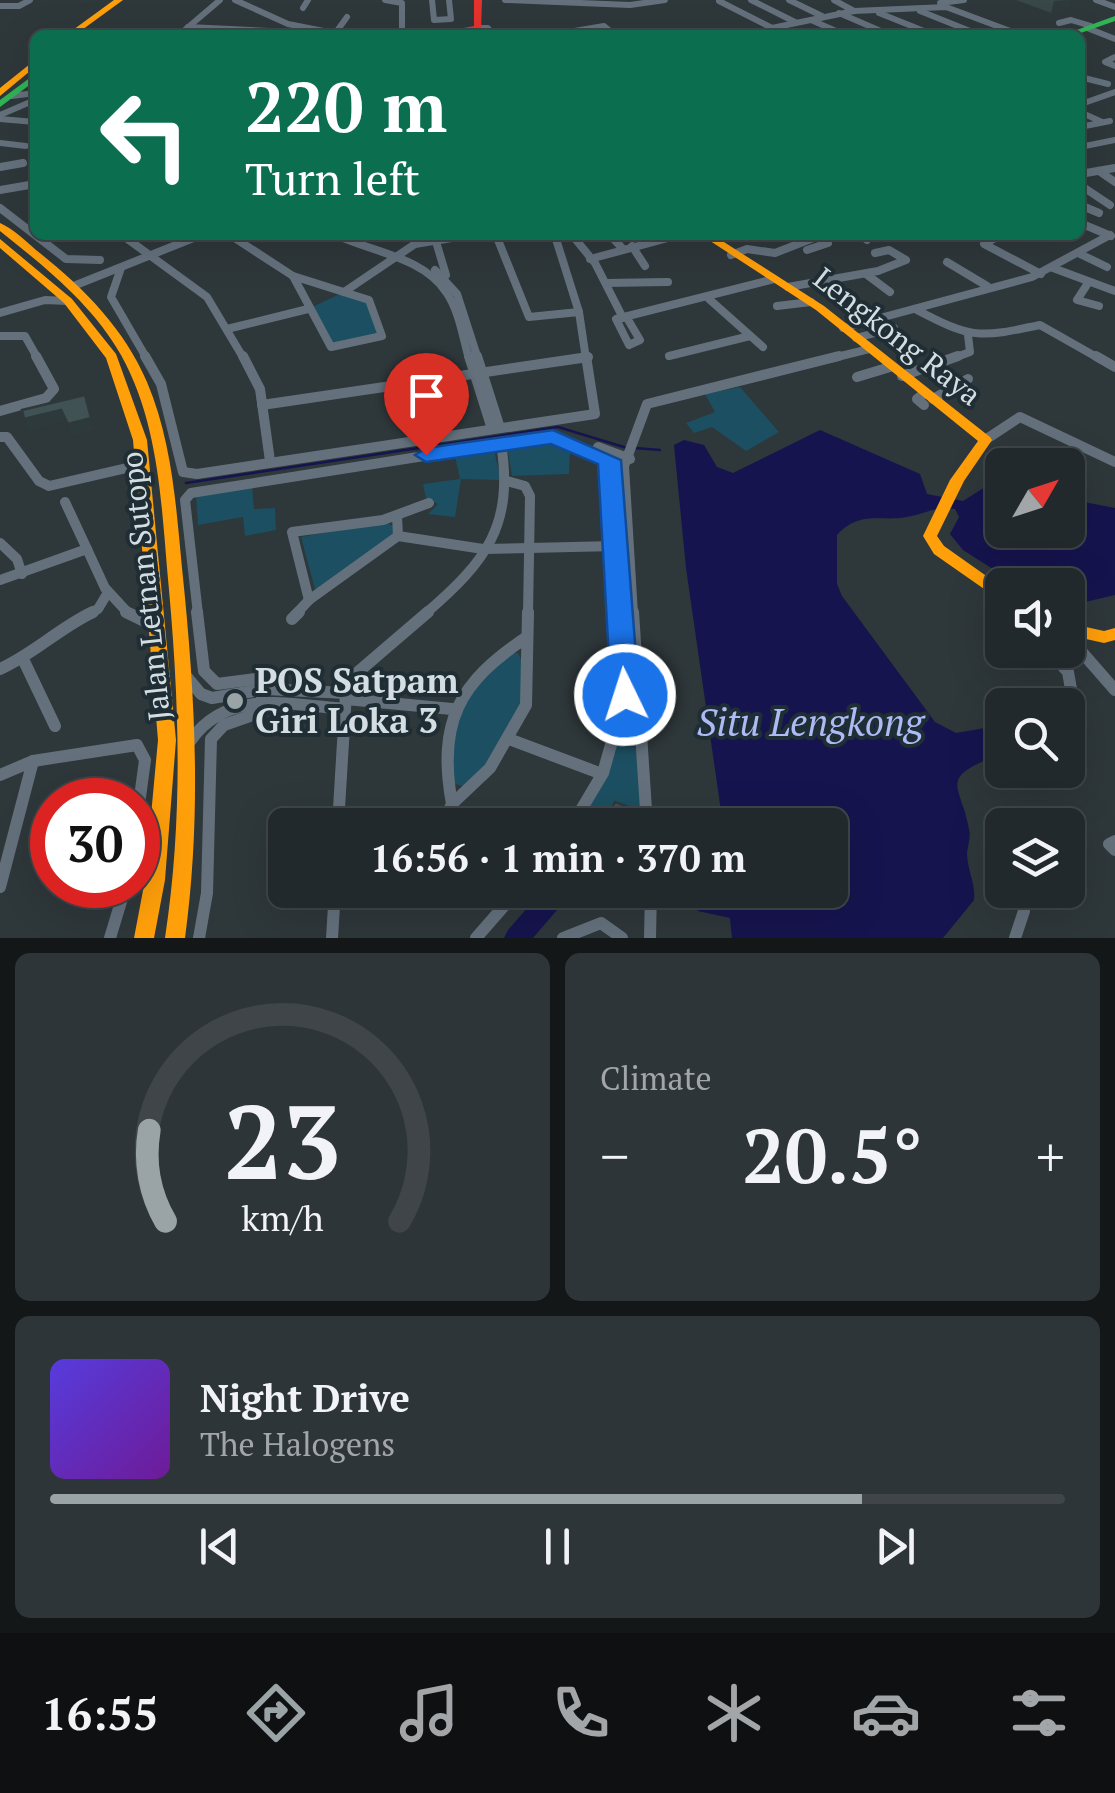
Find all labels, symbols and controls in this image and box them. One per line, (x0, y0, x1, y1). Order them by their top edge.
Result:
text: 220 m (245, 59, 447, 152)
icon: left (80, 70, 210, 200)
text: Turn left (245, 148, 420, 208)
street label: Lengkong Raya (806, 258, 990, 414)
pin (384, 353, 469, 456)
icon: arrive (399, 368, 454, 423)
north arrow (985, 448, 1085, 548)
map controls (985, 448, 1085, 908)
street label: Jalan Letnan Sutopo (111, 450, 179, 722)
button: sound (985, 568, 1085, 668)
position arrow (573, 643, 677, 747)
place label: POS Satpam Giri Loka 3 (255, 657, 459, 743)
button: search (985, 688, 1085, 788)
marker: POS Satpam Giri Loka 3 (224, 690, 246, 712)
water label: Situ Lengkong (696, 697, 926, 747)
speed limit sign: 30 (30, 778, 160, 908)
button: layers (985, 808, 1085, 908)
text: 16:56 · 1 min · 370 m (370, 833, 746, 883)
text: Climate (600, 1057, 712, 1099)
text: 23 (224, 1071, 341, 1209)
text: 20.5° (742, 1105, 923, 1204)
text: − (600, 1119, 629, 1192)
text: + (1036, 1119, 1065, 1192)
text: km/h (241, 1194, 324, 1241)
text: Night Drive (200, 1373, 410, 1423)
text: The Halogens (200, 1423, 395, 1465)
icon: previous (192, 1519, 247, 1574)
icon: pause (530, 1519, 585, 1574)
icon: next (868, 1519, 923, 1574)
icon: directions (241, 1678, 311, 1748)
icon: music (394, 1678, 464, 1748)
icon: phone (546, 1678, 616, 1748)
icon: climate (699, 1678, 769, 1748)
icon: car (851, 1678, 921, 1748)
icon: filters (1004, 1678, 1074, 1748)
text: 16:55 (41, 1683, 158, 1743)

